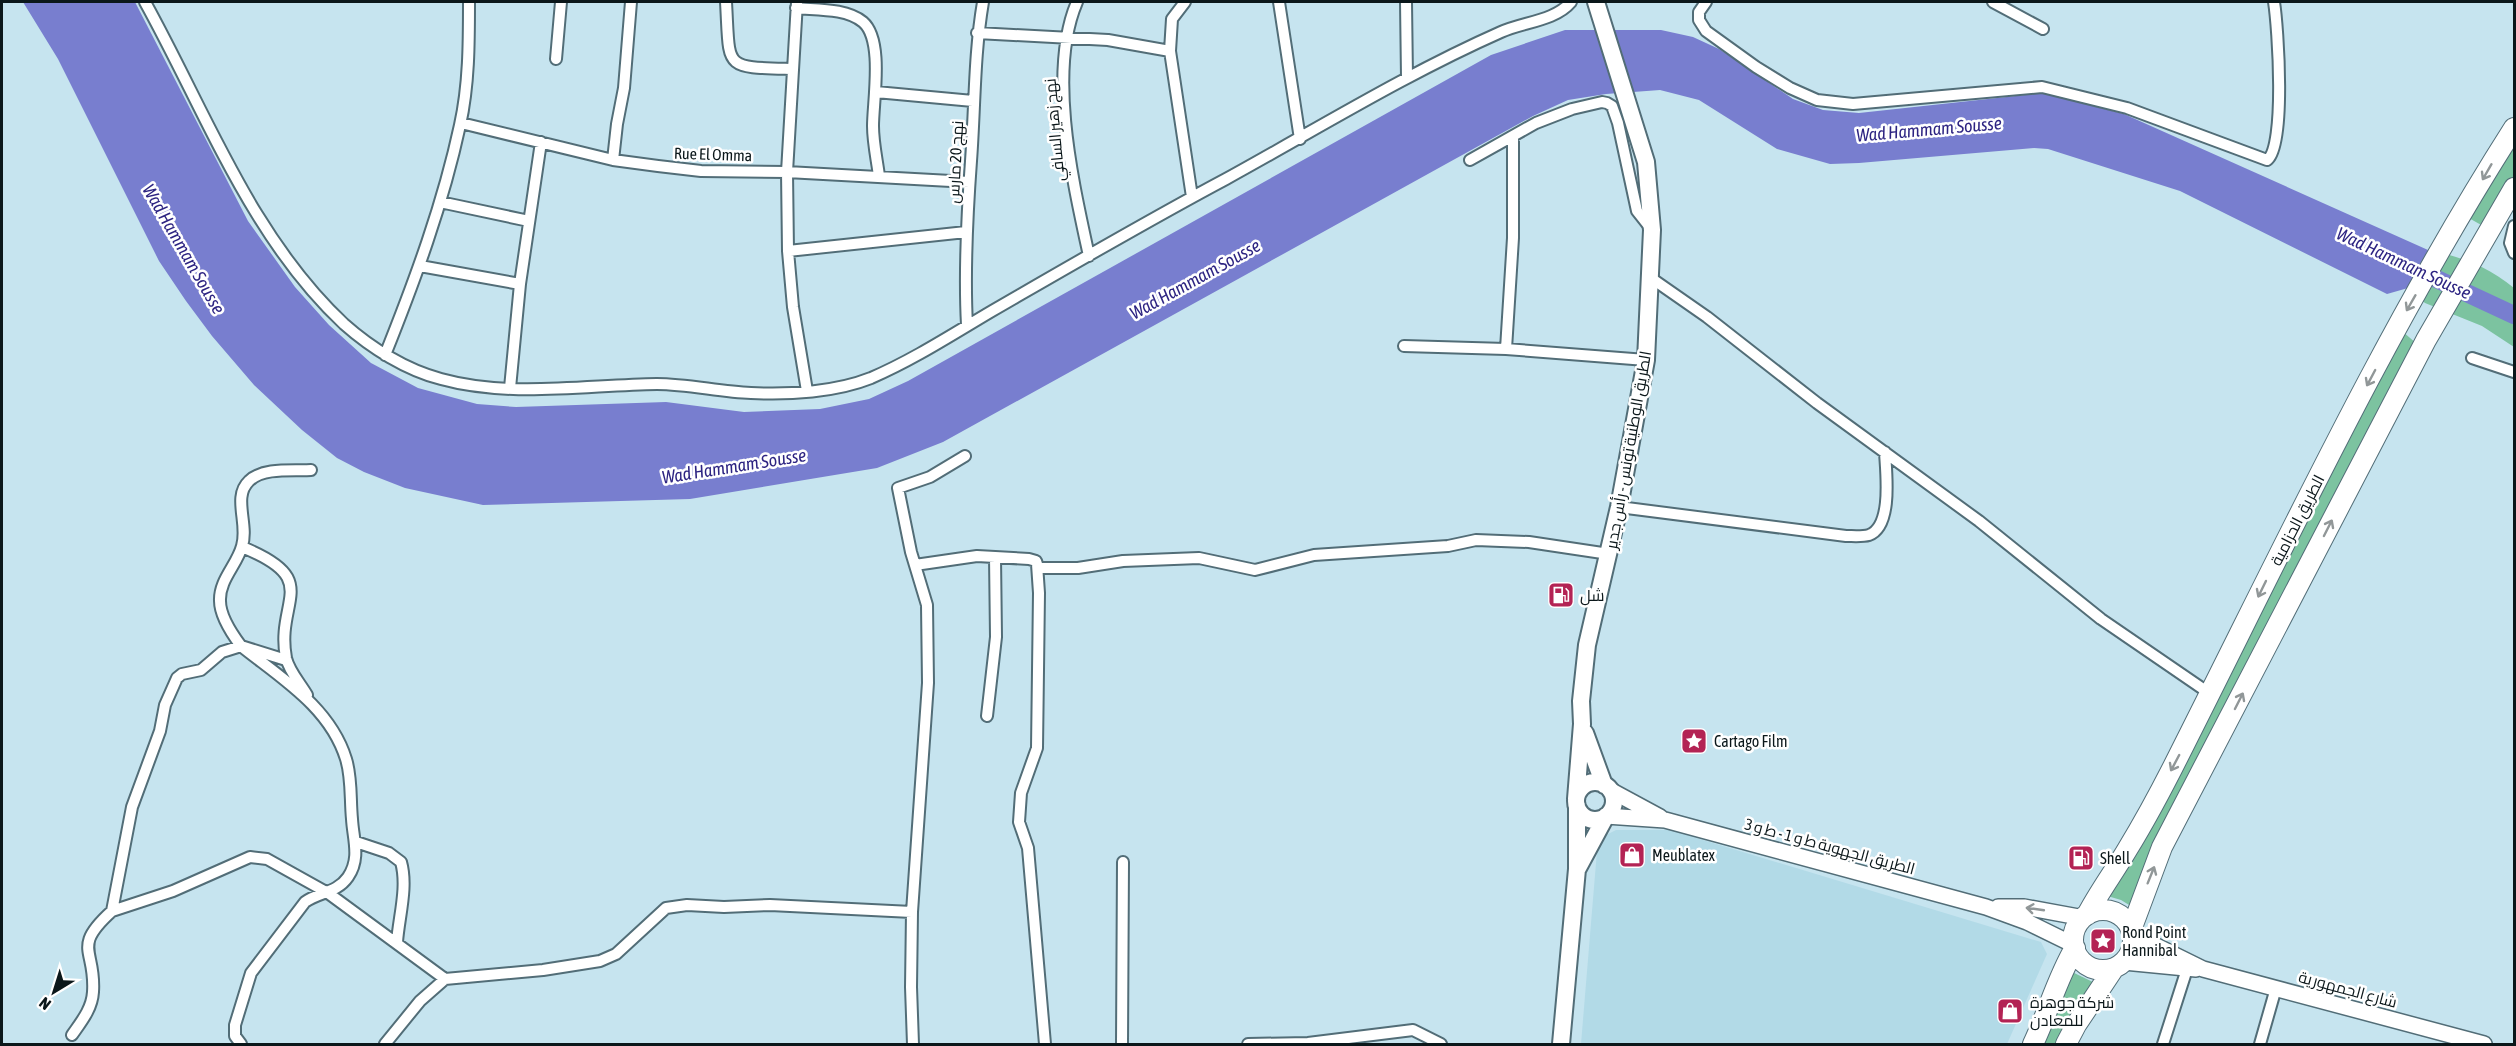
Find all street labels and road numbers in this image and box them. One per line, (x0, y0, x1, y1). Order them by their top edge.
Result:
street label: نهج زهير السافي (1041, 77, 1072, 182)
street label: نهج 20 مارس (944, 120, 969, 204)
street label: Rue El Omma (674, 144, 752, 164)
street label: الطريق الوطنية تونس - رأس جدير (1602, 349, 1656, 552)
street label: الطريق الحزامية (2266, 472, 2329, 569)
street label: الطريق الجهوية ط و 1 - ط و 3 (1742, 815, 1917, 879)
street label: شارع الجمهورية (2296, 967, 2399, 1014)

